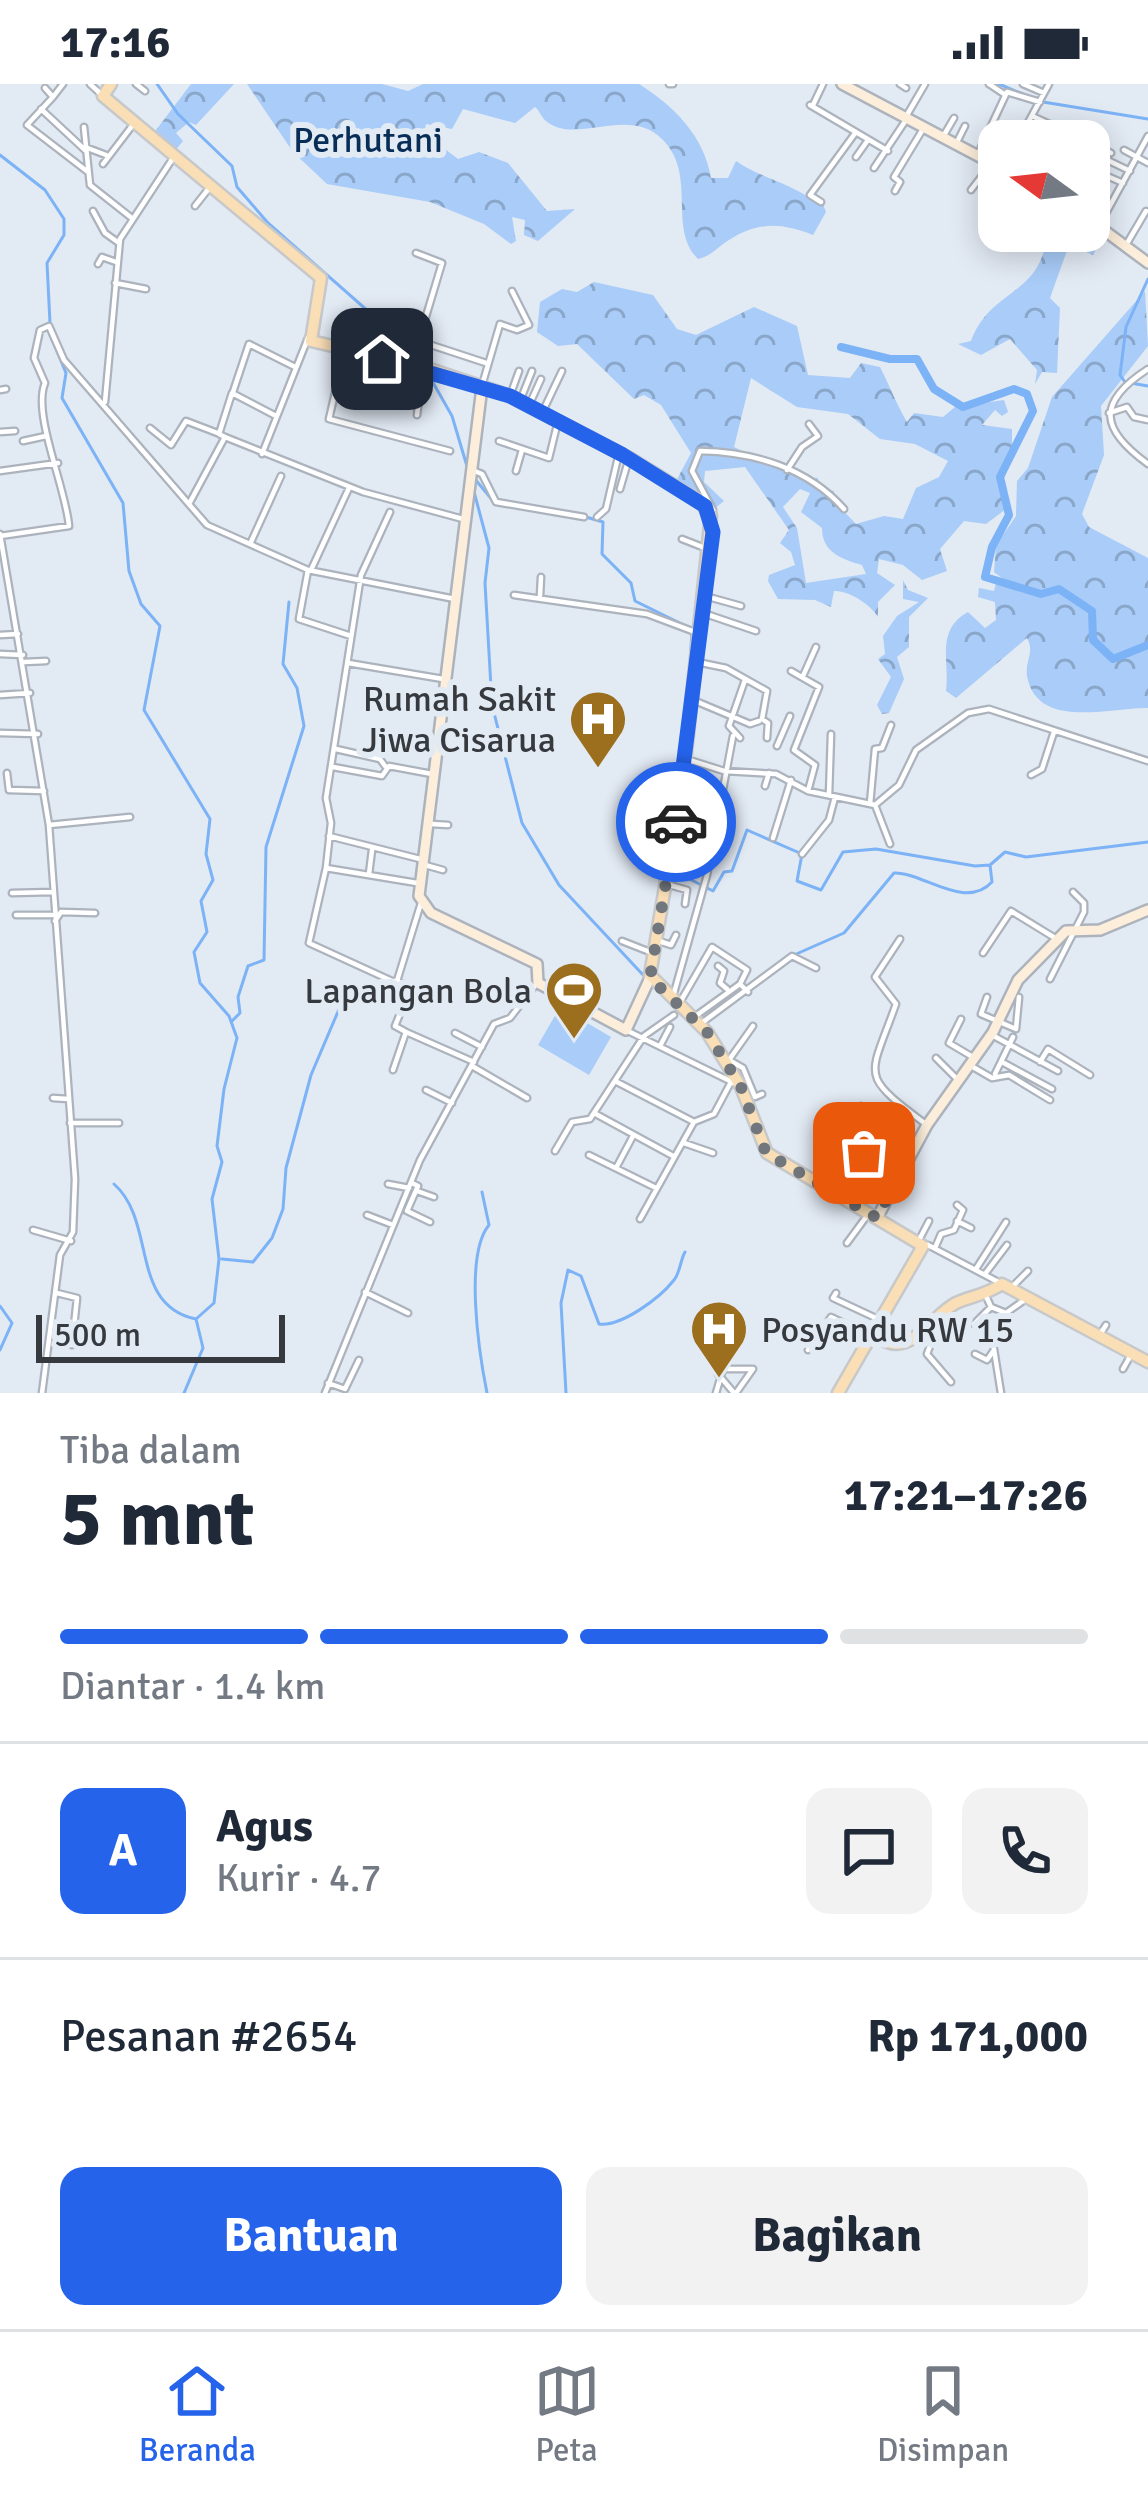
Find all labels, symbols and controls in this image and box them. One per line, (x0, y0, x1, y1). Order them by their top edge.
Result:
text: 17:16 (60, 15, 170, 70)
park label: Perhutani (293, 118, 443, 163)
north arrow (978, 120, 1110, 252)
map controls (978, 120, 1110, 252)
pin (331, 308, 433, 410)
icon: home (349, 326, 415, 392)
place label: Rumah Sakit Jiwa Cisarua (362, 677, 556, 763)
hospital icon: Rumah Sakit Jiwa Cisarua (567, 688, 629, 770)
courier (616, 762, 736, 882)
icon: car (643, 789, 709, 855)
sports icon: Lapangan Bola (543, 959, 605, 1041)
place label: Lapangan Bola (304, 969, 532, 1014)
pin (813, 1102, 915, 1204)
icon: bag (831, 1120, 897, 1186)
hospital icon: Posyandu RW 15 (688, 1298, 750, 1380)
place label: Posyandu RW 15 (761, 1308, 1015, 1353)
scale bar (36, 1309, 285, 1362)
text: 500 m (54, 1315, 141, 1356)
text: Tiba dalam (60, 1426, 242, 1474)
text: 17:21–17:26 (844, 1468, 1088, 1523)
text: 5 mnt (60, 1471, 254, 1567)
text: Diantar · 1.4 km (60, 1662, 325, 1710)
button: chat (806, 1788, 932, 1914)
button: phone (962, 1788, 1088, 1914)
text: Agus (216, 1799, 313, 1854)
text: A (109, 1823, 137, 1878)
text: Kurir · 4.7 (216, 1854, 381, 1902)
text: Pesanan #2654 (60, 2009, 357, 2064)
text: Rp 171,000 (867, 2009, 1088, 2064)
button: Bantuan (60, 2167, 562, 2305)
button: Bagikan (586, 2167, 1088, 2305)
tab: Beranda (139, 2358, 256, 2471)
tab: Peta (534, 2358, 600, 2471)
tab: Disimpan (877, 2358, 1009, 2471)

